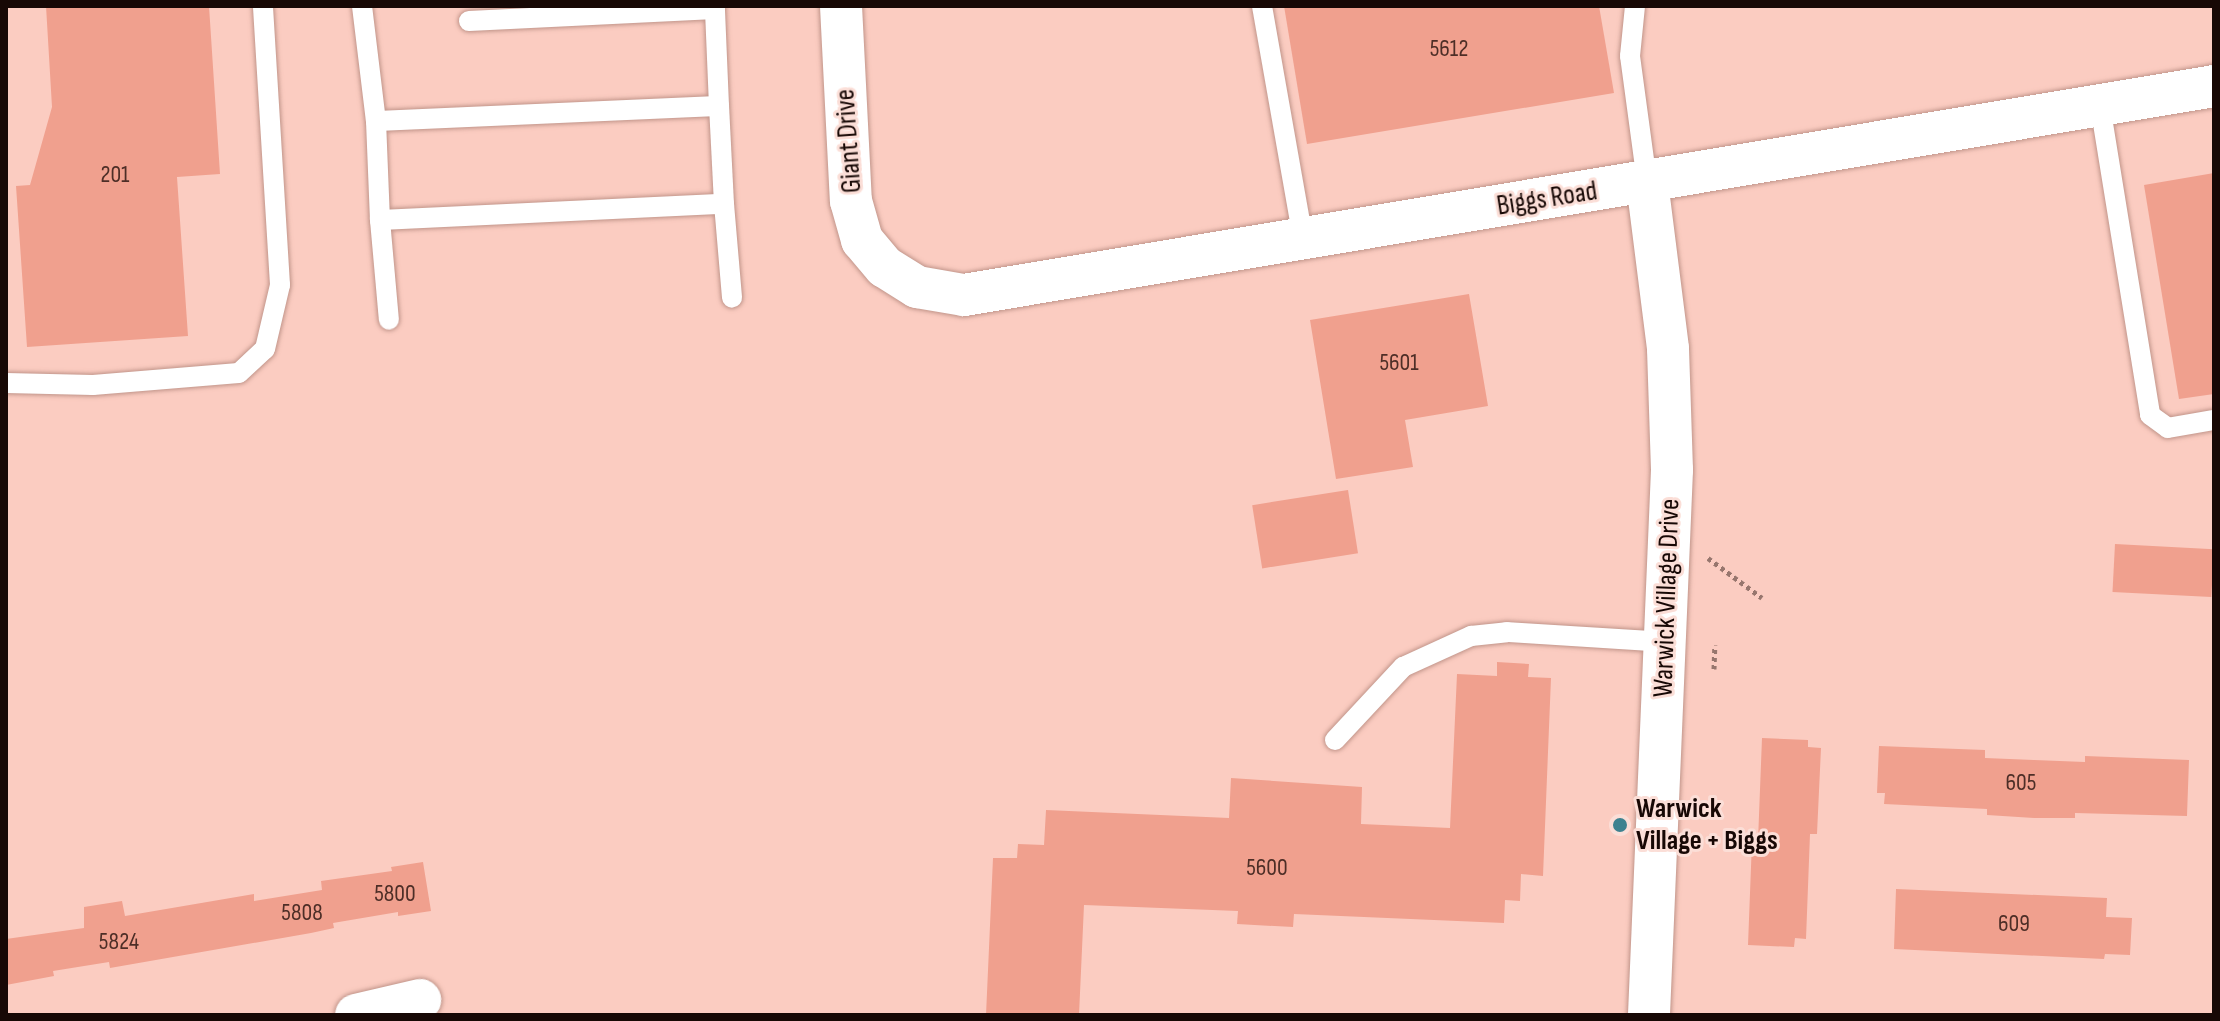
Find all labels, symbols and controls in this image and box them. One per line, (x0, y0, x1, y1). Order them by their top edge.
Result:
house number: 5612 (1430, 35, 1468, 63)
street label: Giant Drive (829, 88, 869, 194)
house number: 201 (101, 161, 129, 189)
street label: Biggs Road (1494, 174, 1600, 224)
house number: 5601 (1379, 349, 1419, 377)
street label: Warwick Village Drive (1647, 498, 1687, 698)
house number: 605 (2006, 769, 2036, 797)
place label: Warwick Village + Biggs (1636, 792, 1778, 858)
marker: Warwick Village + Biggs (1611, 816, 1629, 834)
house number: 5600 (1246, 854, 1288, 882)
house number: 5800 (374, 880, 416, 908)
house number: 5808 (281, 899, 323, 927)
house number: 609 (1998, 910, 2030, 938)
house number: 5824 (99, 928, 139, 956)

